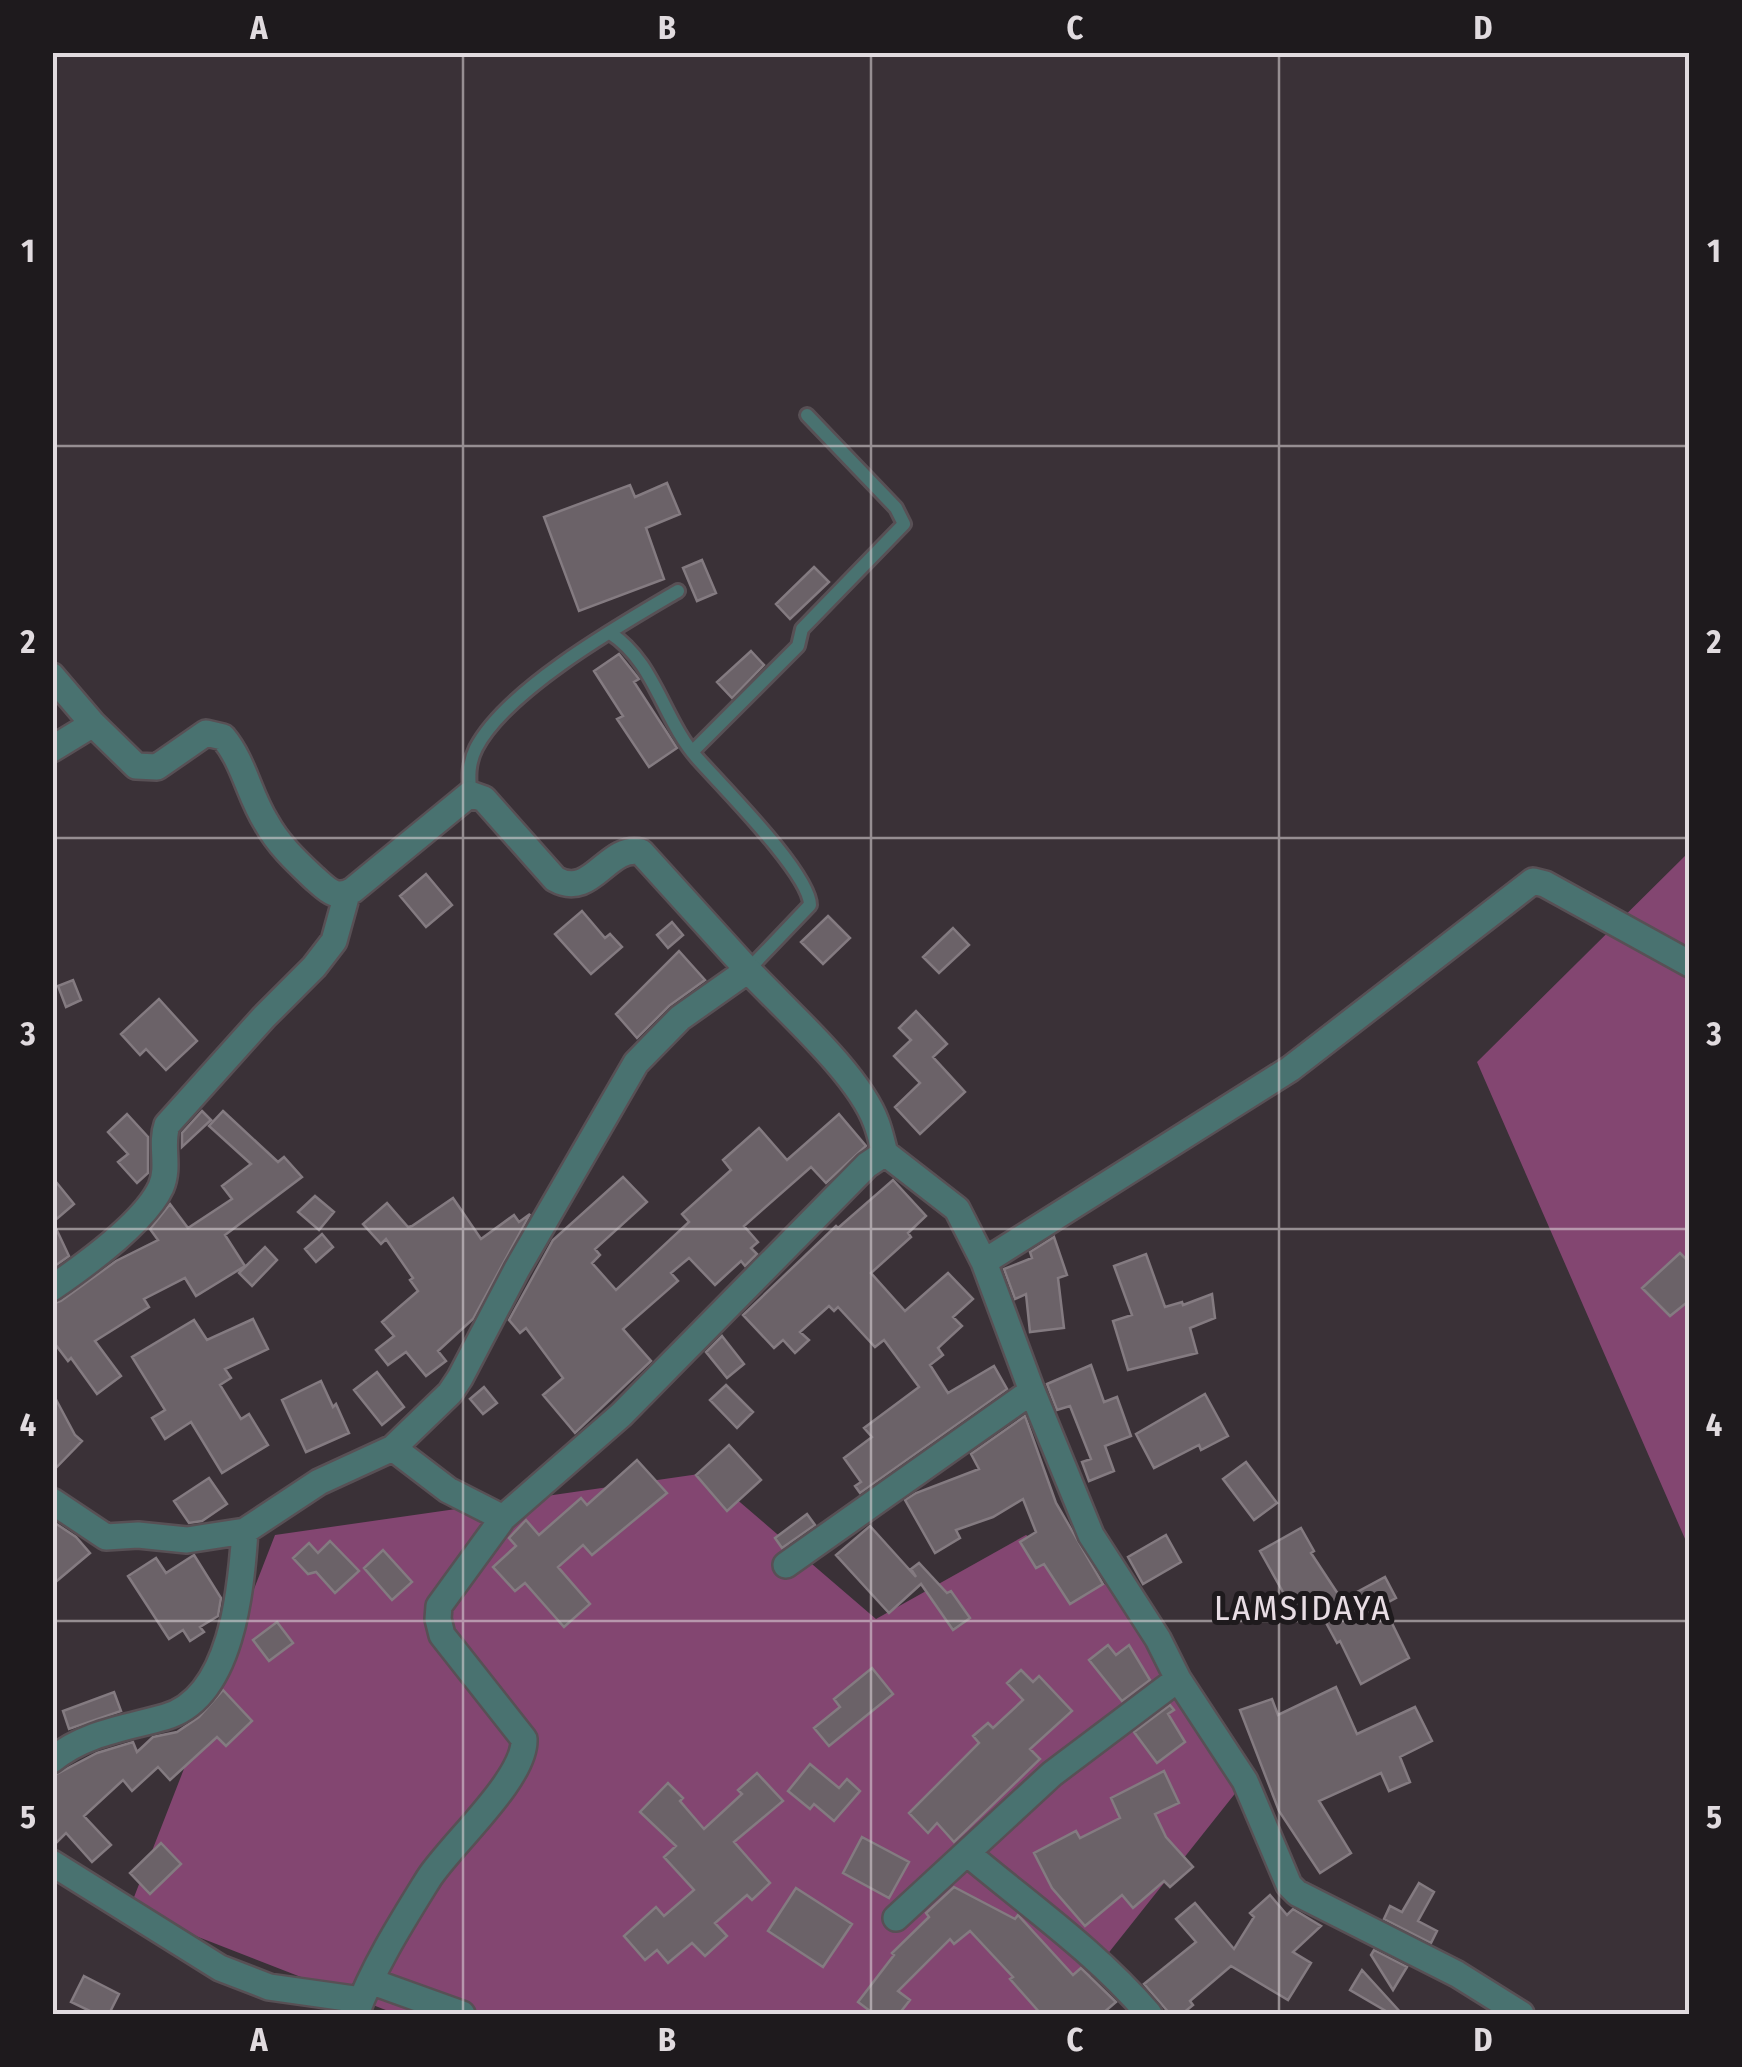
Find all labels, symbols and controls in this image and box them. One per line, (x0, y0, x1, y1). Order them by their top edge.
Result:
text: A (249, 9, 268, 47)
text: B (658, 9, 676, 47)
text: C (1067, 9, 1084, 47)
text: D (1473, 9, 1493, 47)
text: 1 (21, 232, 35, 270)
text: 1 (1707, 232, 1721, 270)
text: 2 (20, 623, 36, 661)
text: 2 (1706, 623, 1722, 661)
text: 3 (19, 1015, 36, 1053)
text: 3 (1705, 1015, 1722, 1053)
text: 4 (20, 1406, 36, 1444)
text: 4 (1706, 1406, 1722, 1444)
district label: LAMSIDAYA (1214, 1587, 1392, 1629)
text: 5 (20, 1798, 36, 1836)
text: 5 (1706, 1798, 1722, 1836)
text: A (249, 2021, 268, 2059)
text: B (658, 2021, 676, 2059)
text: C (1067, 2021, 1084, 2059)
text: D (1473, 2021, 1493, 2059)

